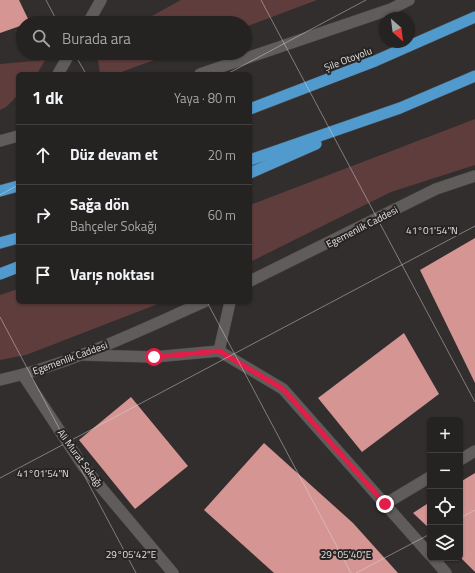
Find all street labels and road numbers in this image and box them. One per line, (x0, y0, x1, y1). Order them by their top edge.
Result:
street label: Şile Otoyolu (322, 43, 374, 75)
street label: Egemenlik Caddesi (323, 202, 401, 252)
street label: Egemenlik Caddesi (30, 337, 110, 379)
street label: Ali Murat Sokağı (54, 426, 106, 490)

